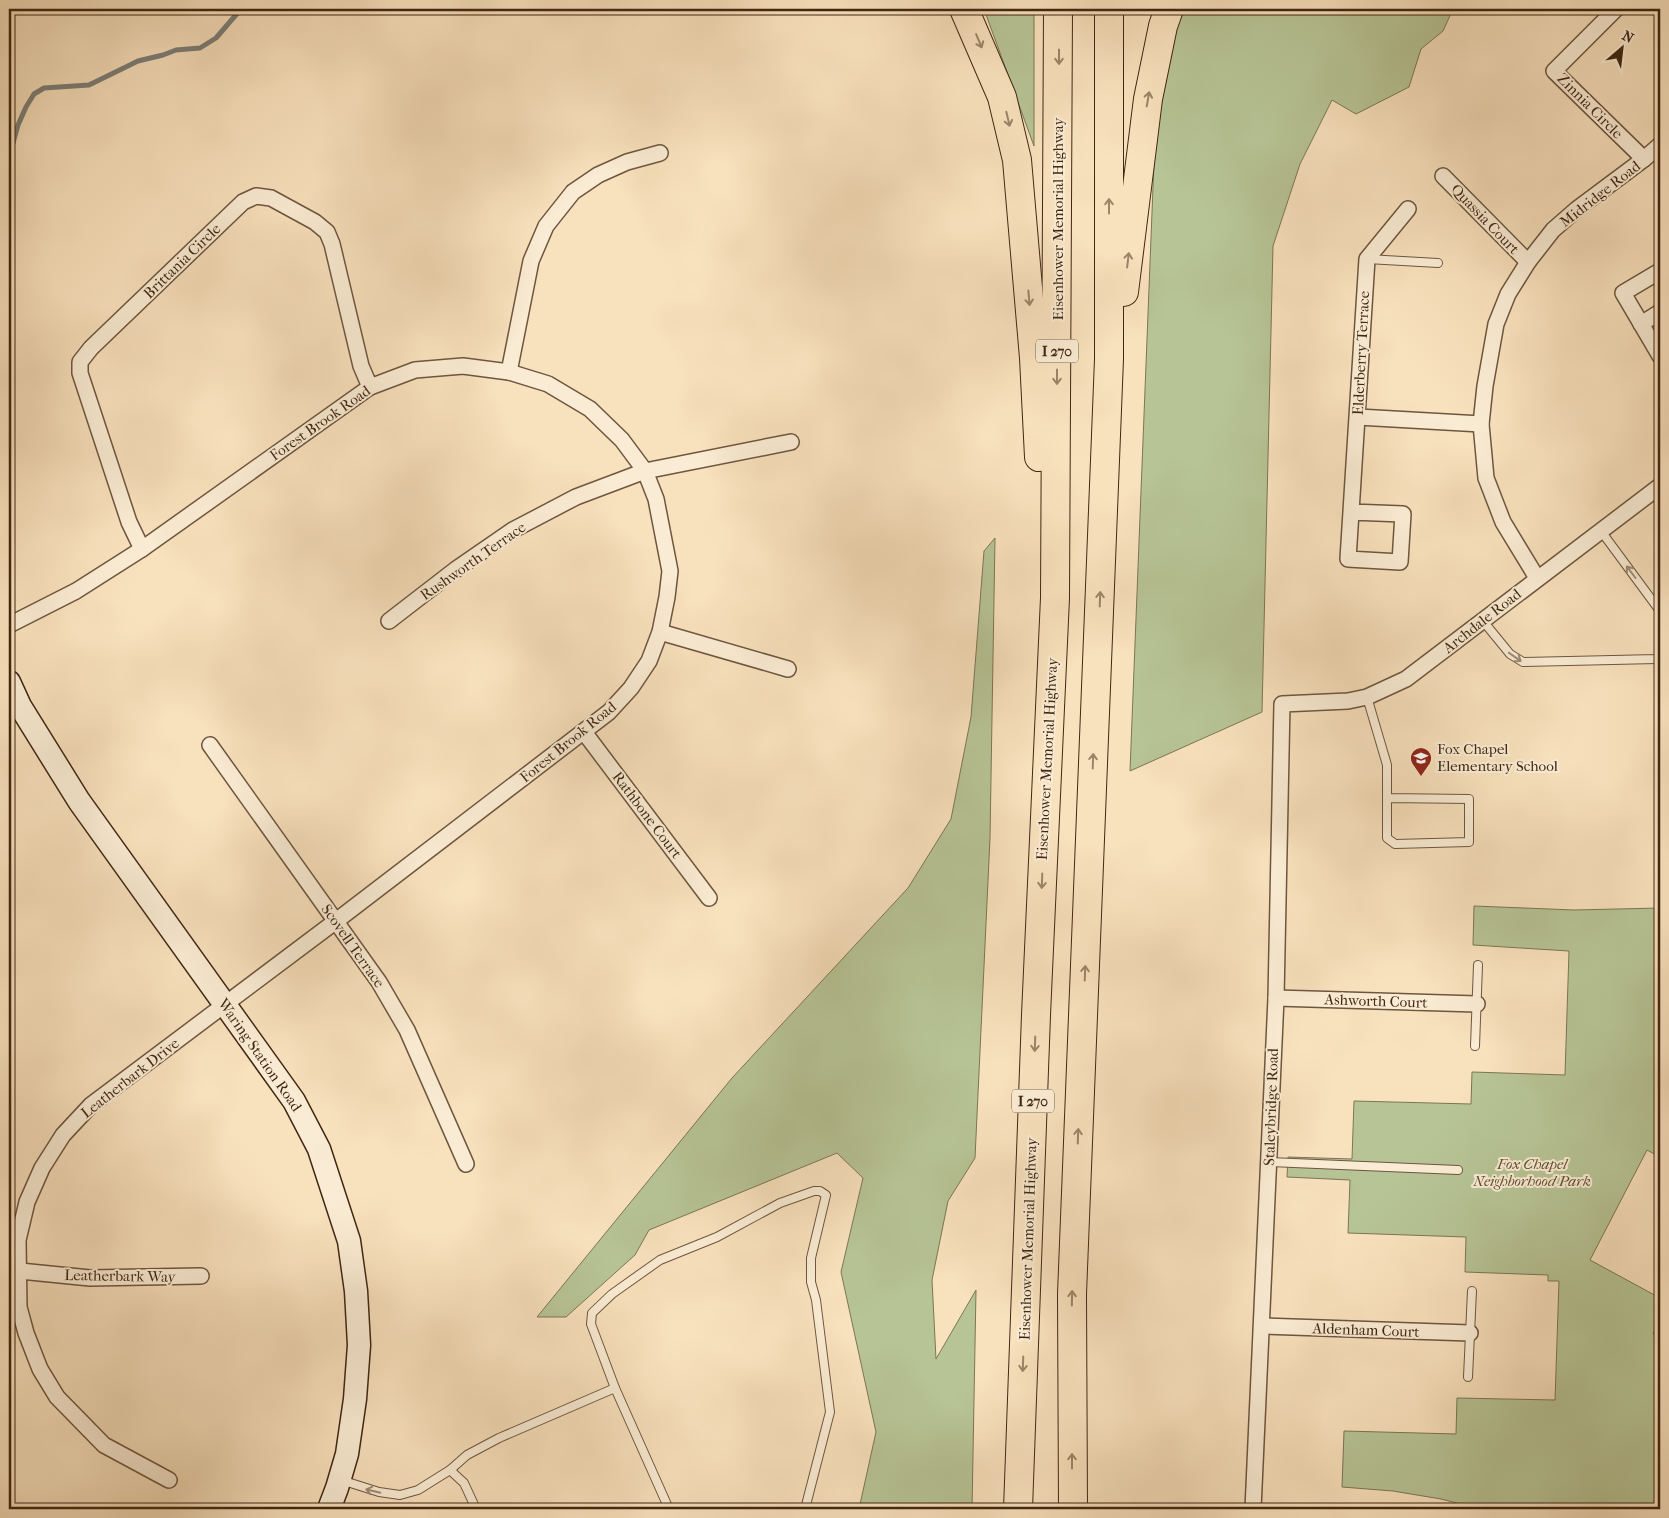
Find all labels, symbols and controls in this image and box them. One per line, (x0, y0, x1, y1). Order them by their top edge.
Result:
north arrow (1596, 22, 1646, 72)
text: N (1619, 27, 1637, 47)
one-way arrow (974, 33, 984, 48)
one-way arrow (1054, 49, 1063, 65)
street label: Zinnia Circle (1553, 69, 1627, 143)
one-way arrow (1144, 91, 1154, 107)
one-way arrow (1004, 111, 1013, 127)
street label: Eisenhower Memorial Highway (1049, 117, 1067, 320)
street label: Midridge Road (1556, 156, 1644, 231)
street label: Quassia Court (1447, 180, 1523, 258)
one-way arrow (1104, 198, 1114, 214)
street label: Brittania Circle (140, 219, 225, 302)
one-way arrow (1123, 252, 1133, 268)
one-way arrow (1024, 290, 1034, 306)
street label: Elderberry Terrace (1349, 290, 1373, 416)
road number: I 270 (1036, 340, 1078, 362)
one-way arrow (1052, 369, 1062, 385)
street label: Forest Brook Road (266, 381, 374, 464)
street label: Rushworth Terrace (417, 518, 530, 604)
one-way arrow (1626, 565, 1636, 579)
street label: Archdale Road (1439, 584, 1525, 658)
one-way arrow (1095, 591, 1104, 607)
one-way arrow (1508, 652, 1522, 662)
street label: Eisenhower Memorial Highway (1033, 656, 1061, 861)
street label: Forest Brook Road (516, 697, 620, 786)
place label: Fox Chapel Elementary School (1437, 740, 1558, 775)
school or university icon: Fox Chapel Elementary School (1409, 746, 1433, 777)
one-way arrow (1089, 753, 1098, 769)
street label: Rathbone Court (608, 768, 686, 863)
one-way arrow (1037, 873, 1047, 889)
street label: Scovell Terrace (318, 901, 389, 992)
one-way arrow (1080, 966, 1089, 982)
street label: Ashworth Court (1323, 990, 1428, 1012)
street label: Waring Station Road (214, 994, 306, 1116)
street label: Leatherbark Drive (77, 1034, 183, 1122)
one-way arrow (1031, 1035, 1040, 1051)
street label: Staleybridge Road (1260, 1047, 1282, 1166)
road number: I 270 (1012, 1090, 1054, 1112)
one-way arrow (1074, 1128, 1083, 1144)
street label: Eisenhower Memorial Highway (1015, 1136, 1041, 1341)
park label: Fox Chapel Neighborhood Park (1472, 1155, 1591, 1190)
street label: Leatherbark Way (64, 1266, 177, 1286)
one-way arrow (1067, 1290, 1077, 1306)
street label: Aldenham Court (1311, 1319, 1420, 1341)
one-way arrow (1019, 1355, 1028, 1371)
one-way arrow (1067, 1453, 1077, 1469)
one-way arrow (366, 1485, 382, 1495)

